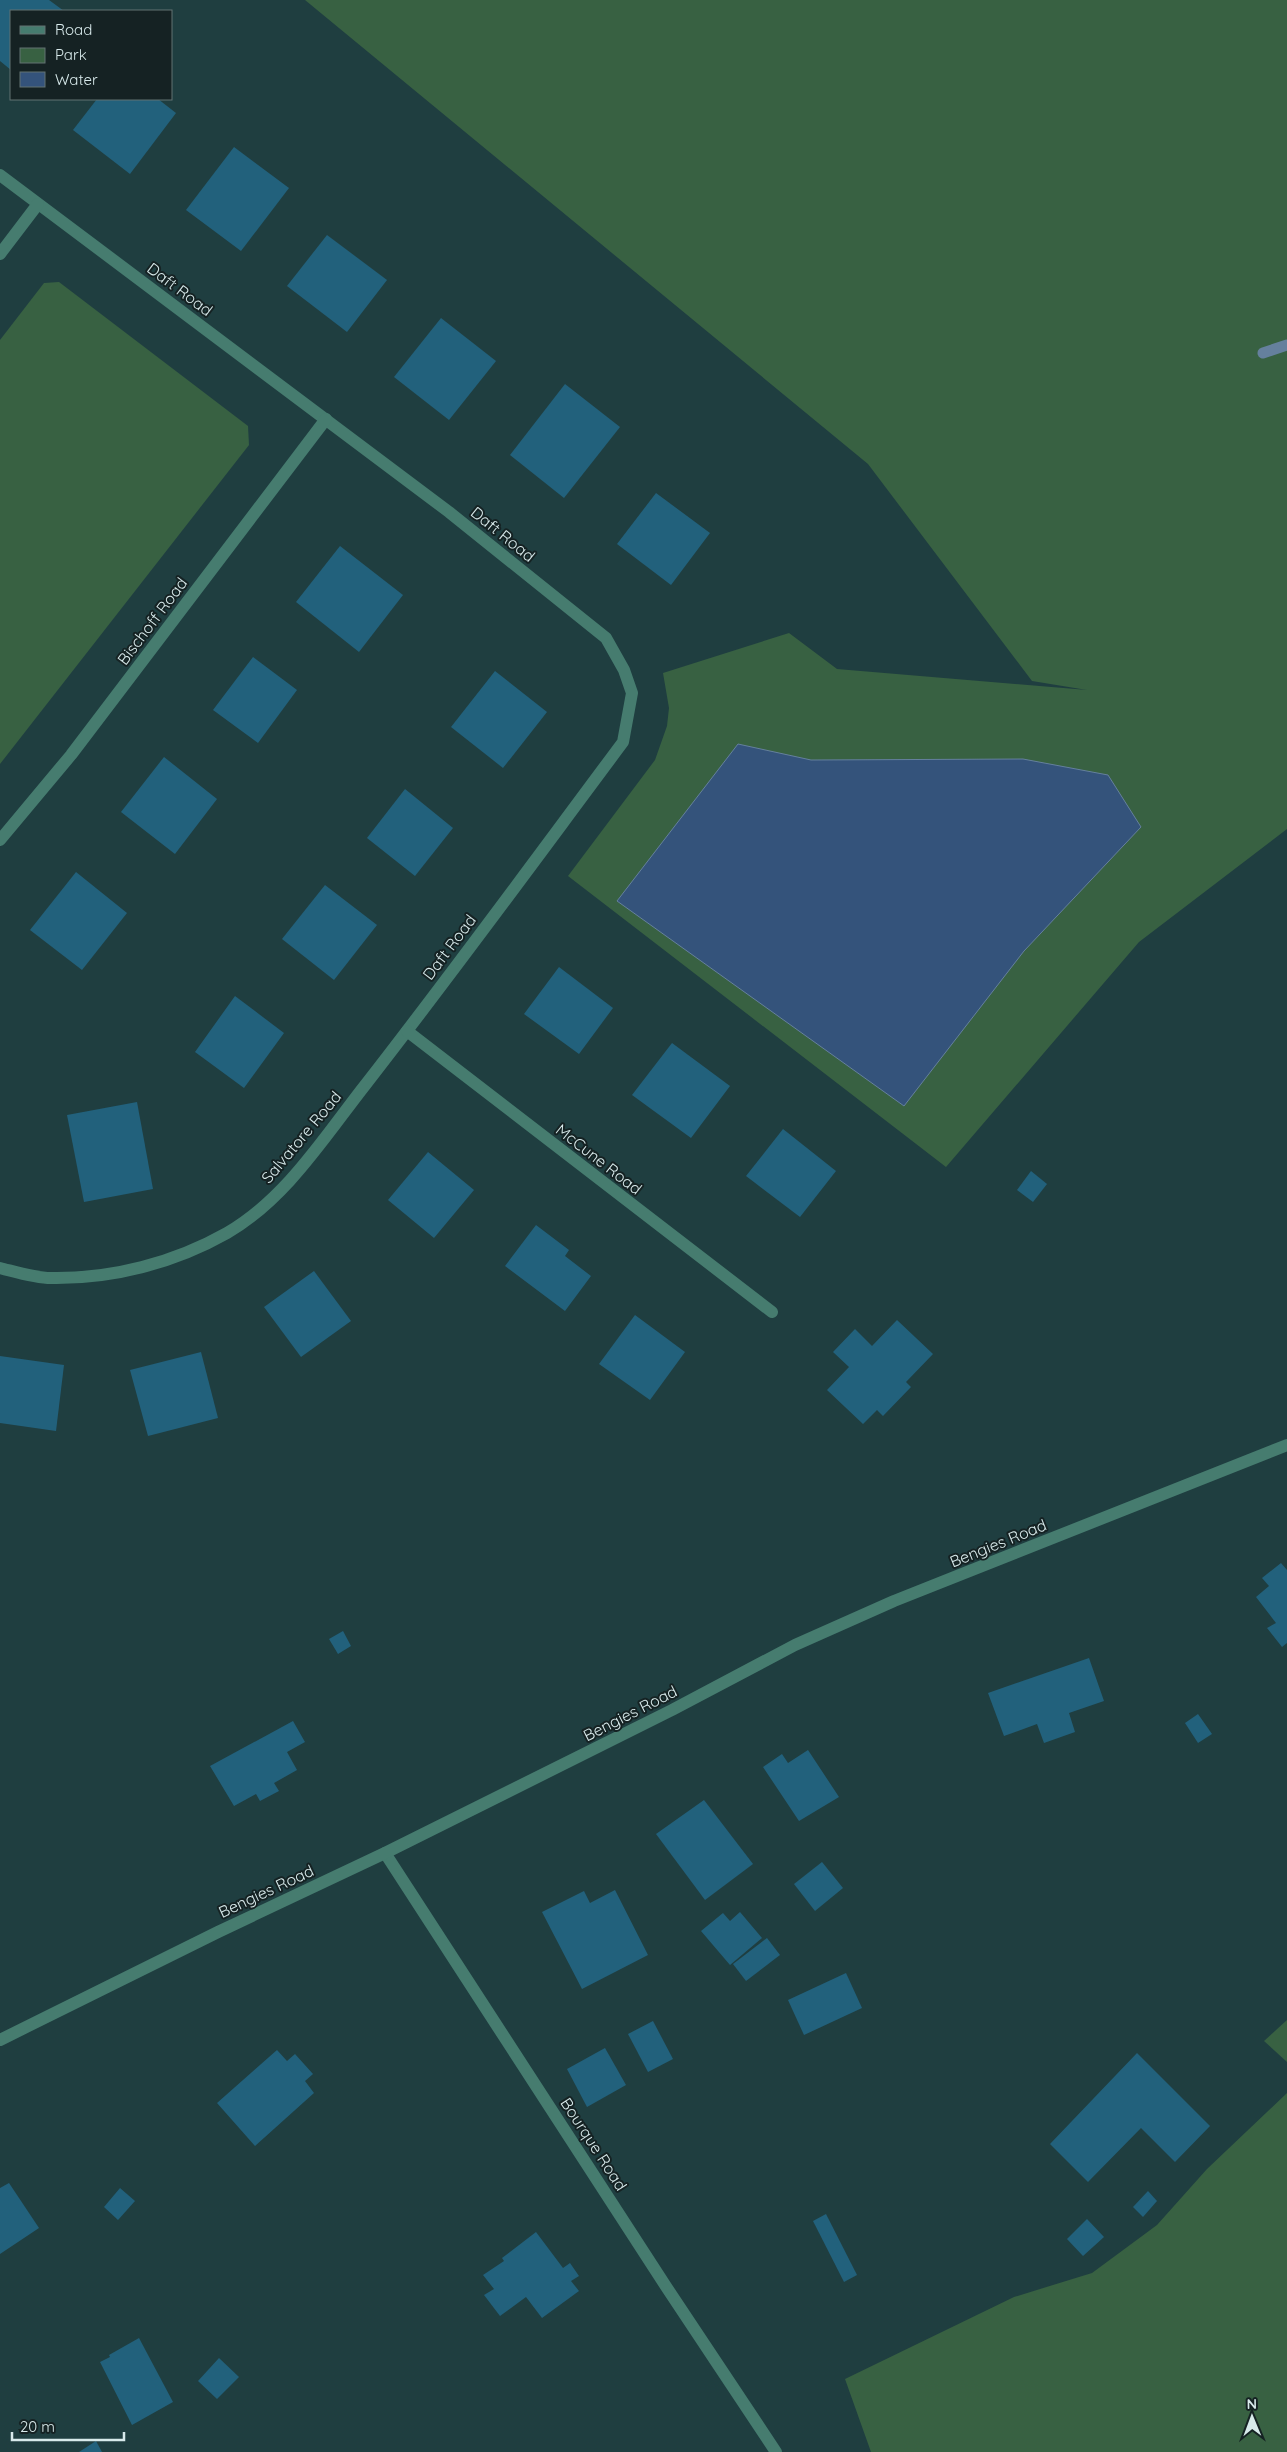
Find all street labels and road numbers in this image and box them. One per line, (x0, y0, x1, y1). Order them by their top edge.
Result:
street label: Daft Road (143, 258, 217, 320)
street label: Daft Road (467, 502, 539, 566)
street label: Bischoff Road (113, 573, 191, 669)
street label: Daft Road (418, 910, 480, 984)
street label: Salvatore Road (257, 1087, 345, 1187)
street label: McCune Road (552, 1119, 646, 1199)
street label: Bengies Road (947, 1514, 1049, 1572)
street label: Bengies Road (580, 1681, 680, 1745)
street label: Bengies Road (215, 1860, 317, 1922)
street label: Bourque Road (557, 2094, 631, 2194)

